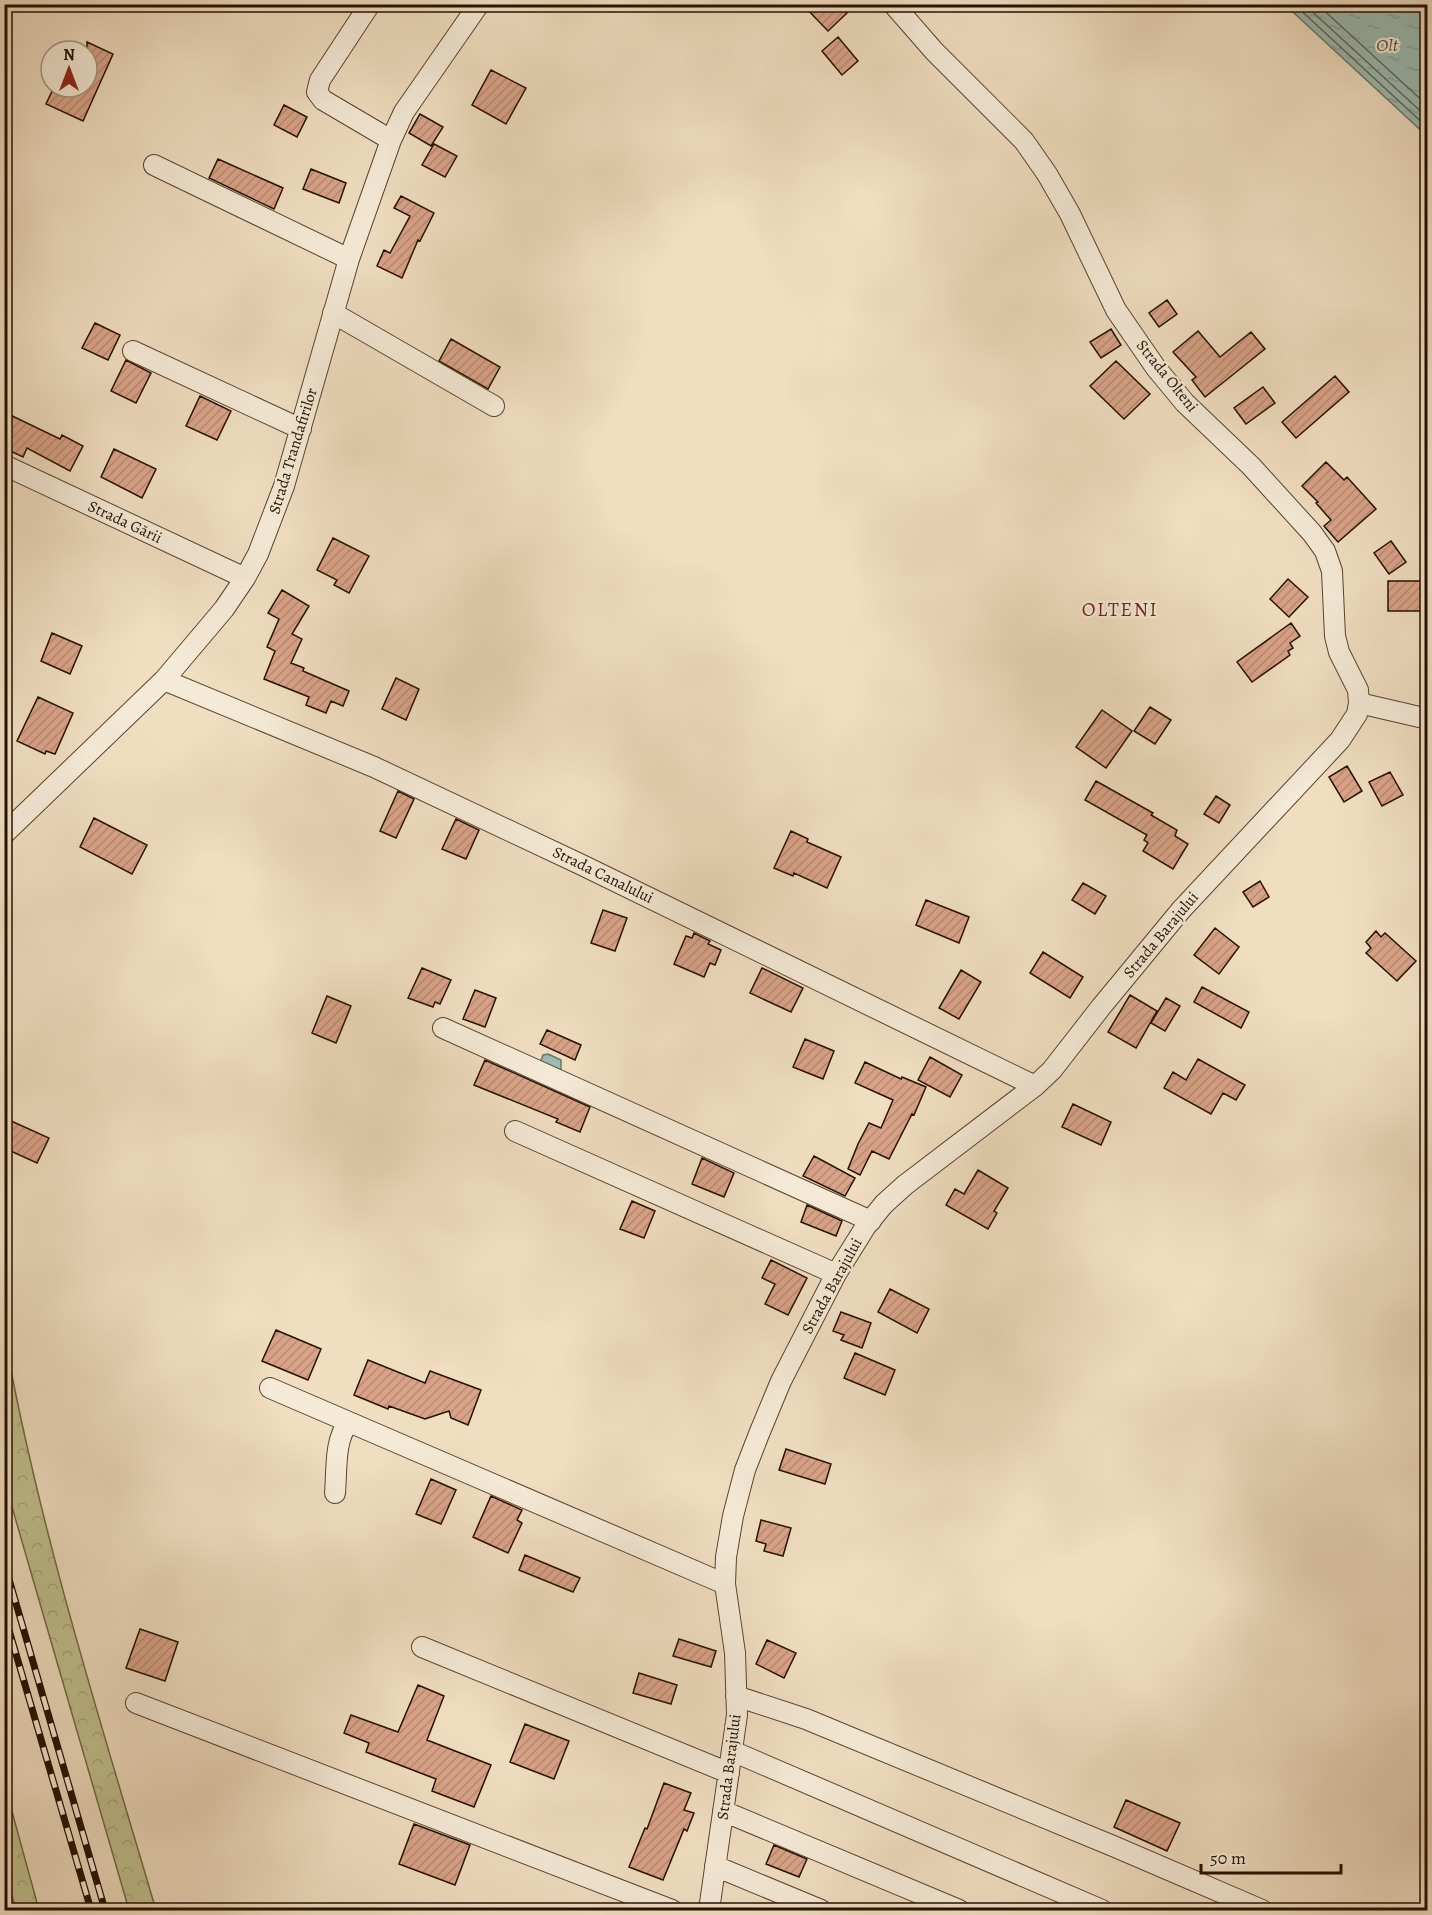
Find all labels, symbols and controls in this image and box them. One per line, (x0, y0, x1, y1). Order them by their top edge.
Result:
water label: Olt (1376, 33, 1399, 57)
north arrow (39, 39, 99, 99)
text: N (63, 44, 75, 66)
street label: Strada Olteni (1131, 335, 1203, 417)
street label: Strada Trandafirilor (263, 385, 323, 517)
street label: Strada Gării (84, 495, 166, 549)
district label: OLTENI (1082, 596, 1158, 623)
street label: Strada Canalului (549, 841, 657, 909)
street label: Strada Barajului (1118, 887, 1204, 983)
street label: Strada Barajului (797, 1234, 867, 1338)
street label: Strada Barajului (712, 1713, 746, 1821)
scale bar (1201, 1837, 1340, 1875)
text: 50 m (1210, 1846, 1246, 1870)

